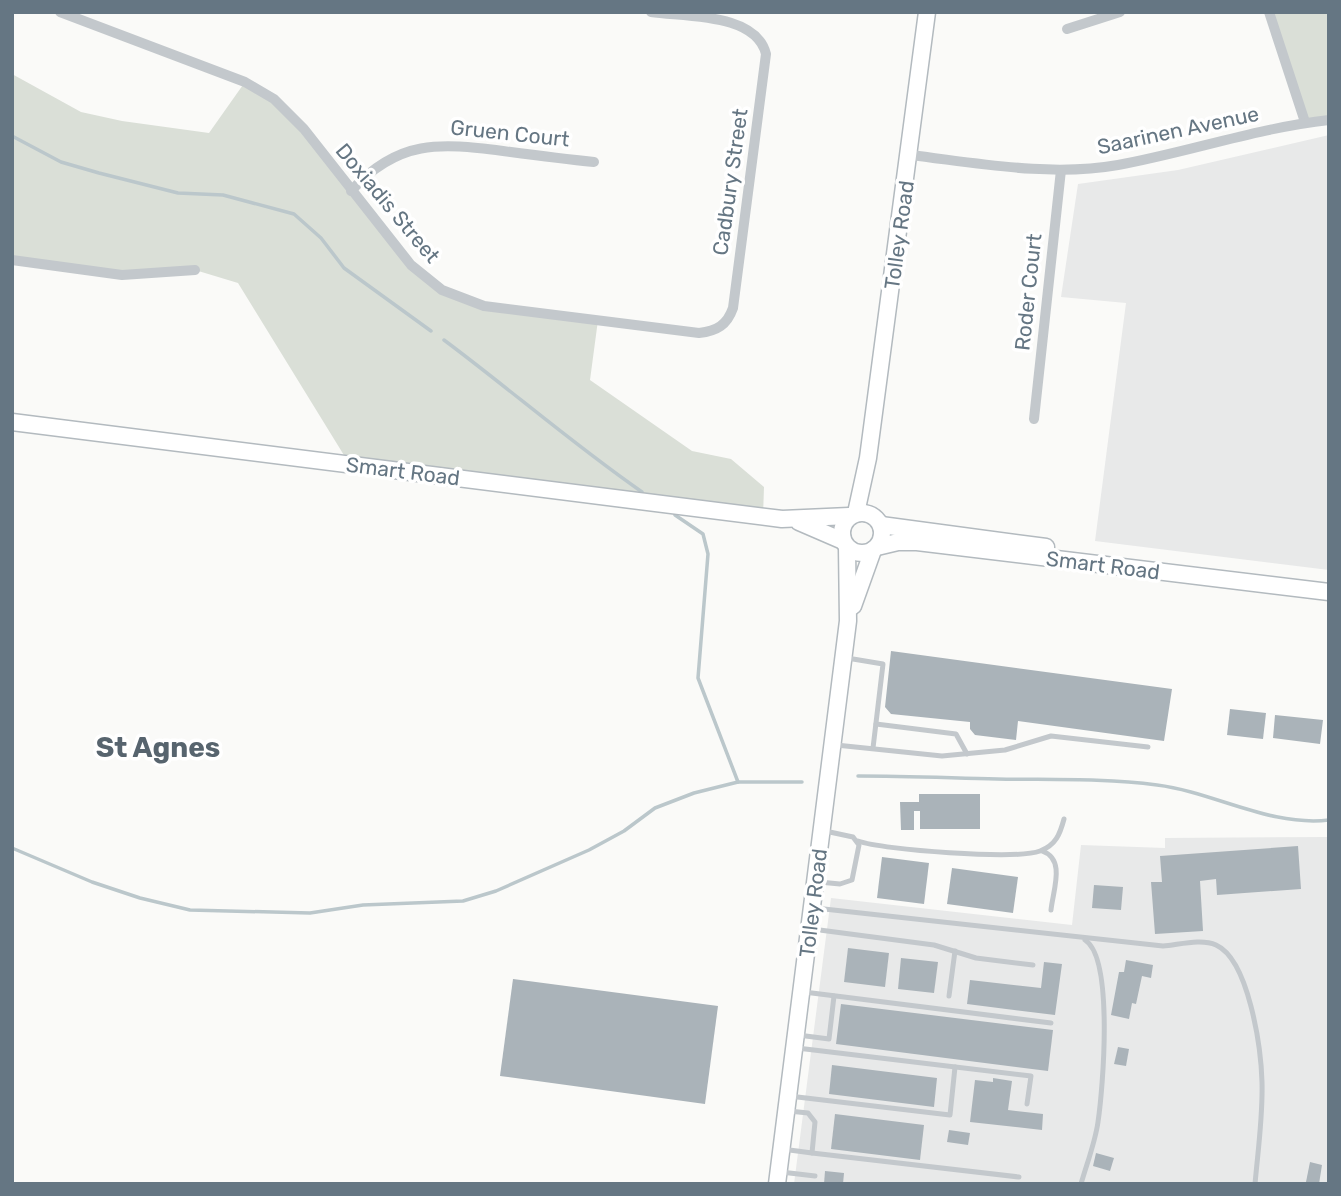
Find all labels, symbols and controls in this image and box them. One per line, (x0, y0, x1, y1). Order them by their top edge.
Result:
street label: Saarinen Avenue (1095, 101, 1261, 159)
street label: Cadbury Street (707, 107, 753, 257)
street label: Gruen Court (449, 114, 571, 152)
street label: Doxiadis Street (331, 138, 445, 268)
street label: Tolley Road (879, 179, 919, 291)
street label: Roder Court (1009, 232, 1047, 352)
street label: Smart Road (345, 452, 461, 490)
street label: Smart Road (1045, 546, 1161, 584)
district label: St Agnes (96, 731, 220, 764)
street label: Tolley Road (794, 847, 832, 959)

